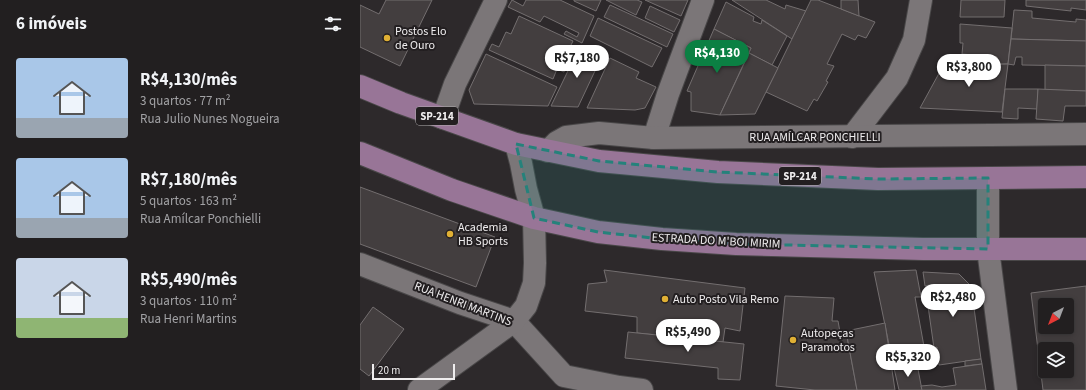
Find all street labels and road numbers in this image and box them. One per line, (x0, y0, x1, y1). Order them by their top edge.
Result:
road number: SP-214 (416, 107, 458, 125)
street label: RUA AMÍLCAR PONCHIELLI (749, 129, 881, 146)
road number: SP-214 (779, 167, 821, 185)
street label: ESTRADA DO M'BOI MIRIM (651, 229, 781, 253)
street label: RUA HENRI MARTINS (412, 278, 514, 330)

